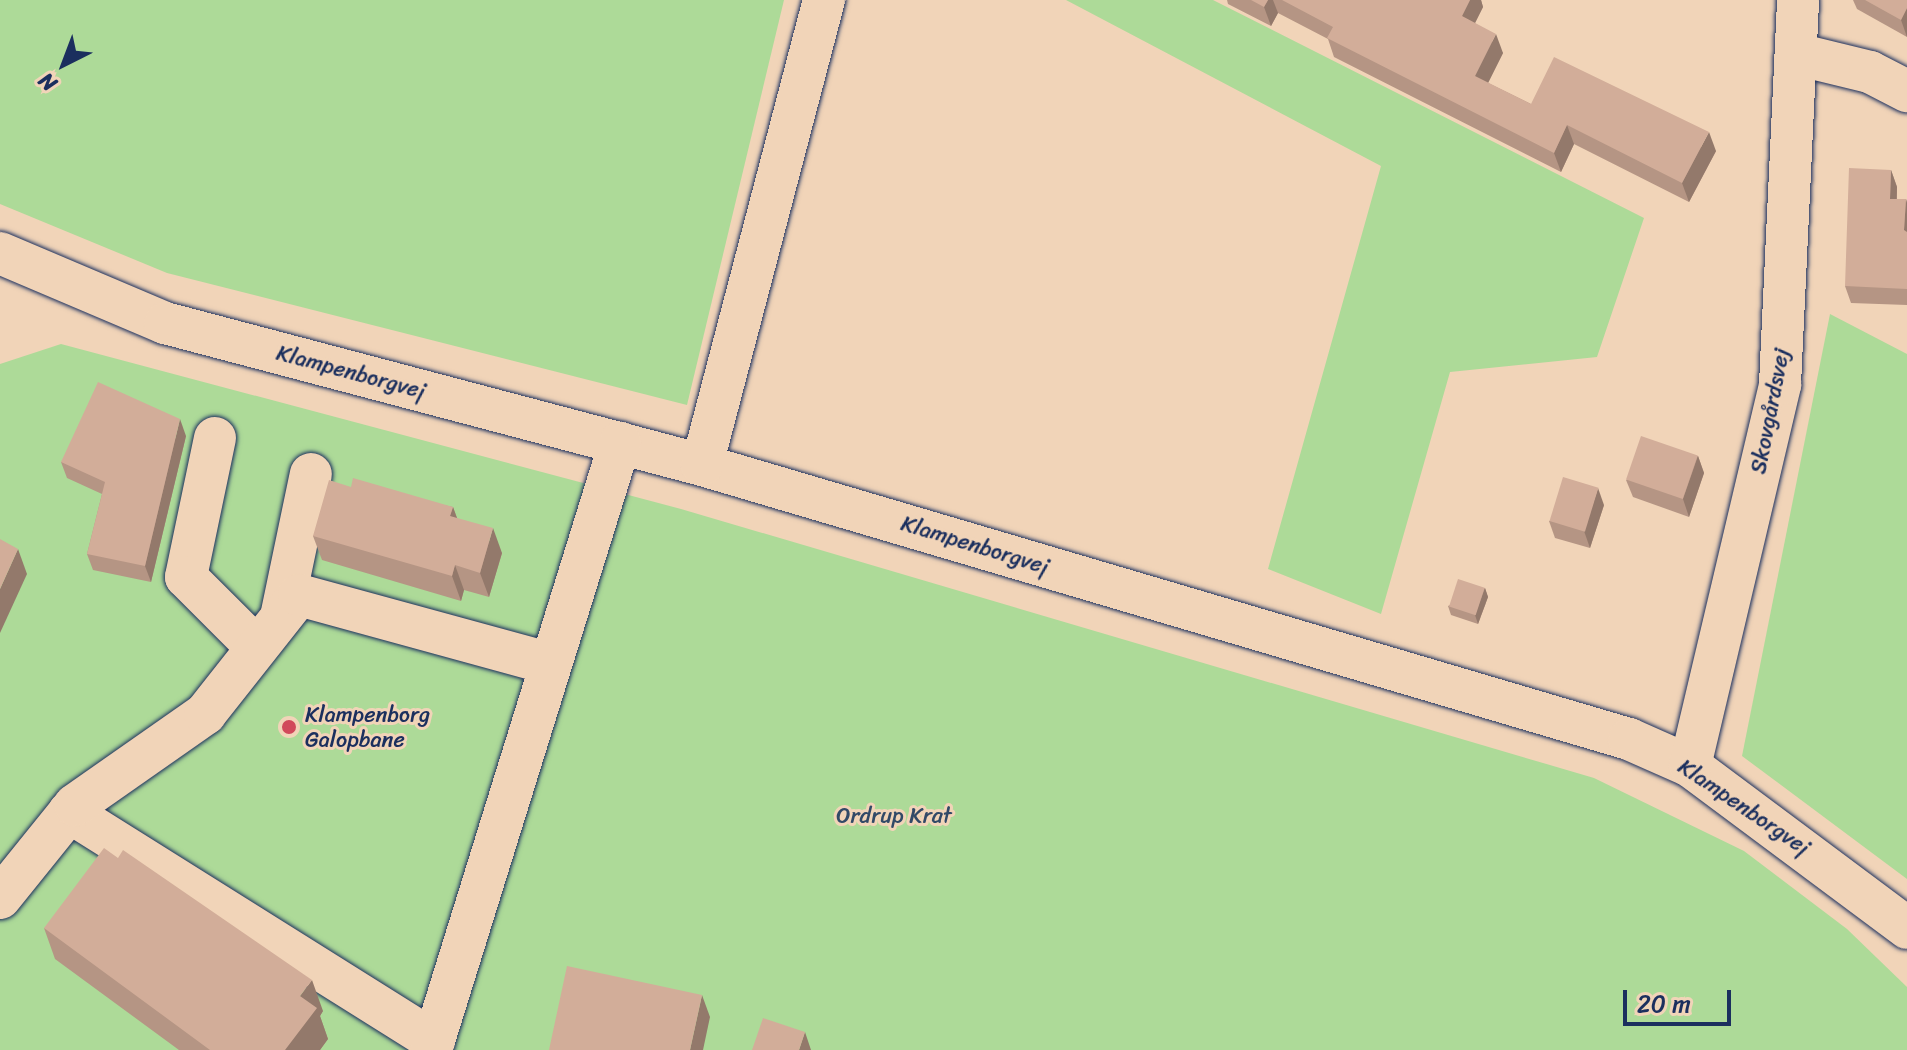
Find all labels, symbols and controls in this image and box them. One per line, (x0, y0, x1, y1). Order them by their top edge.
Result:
north arrow (24, 24, 104, 104)
text: N (29, 63, 66, 102)
street label: Klampenborgvej (274, 339, 428, 405)
street label: Skovgårdsvej (1745, 346, 1795, 476)
street label: Klampenborgvej (898, 510, 1052, 580)
place label: Klampenborg Galopbane (305, 701, 430, 752)
marker: Klampenborg Galopbane (280, 718, 298, 736)
street label: Klampenborgvej (1673, 753, 1815, 861)
park label: Ordrup Krat (836, 803, 952, 829)
scale bar (1627, 974, 1735, 1024)
text: 20 m (1637, 983, 1691, 1025)

